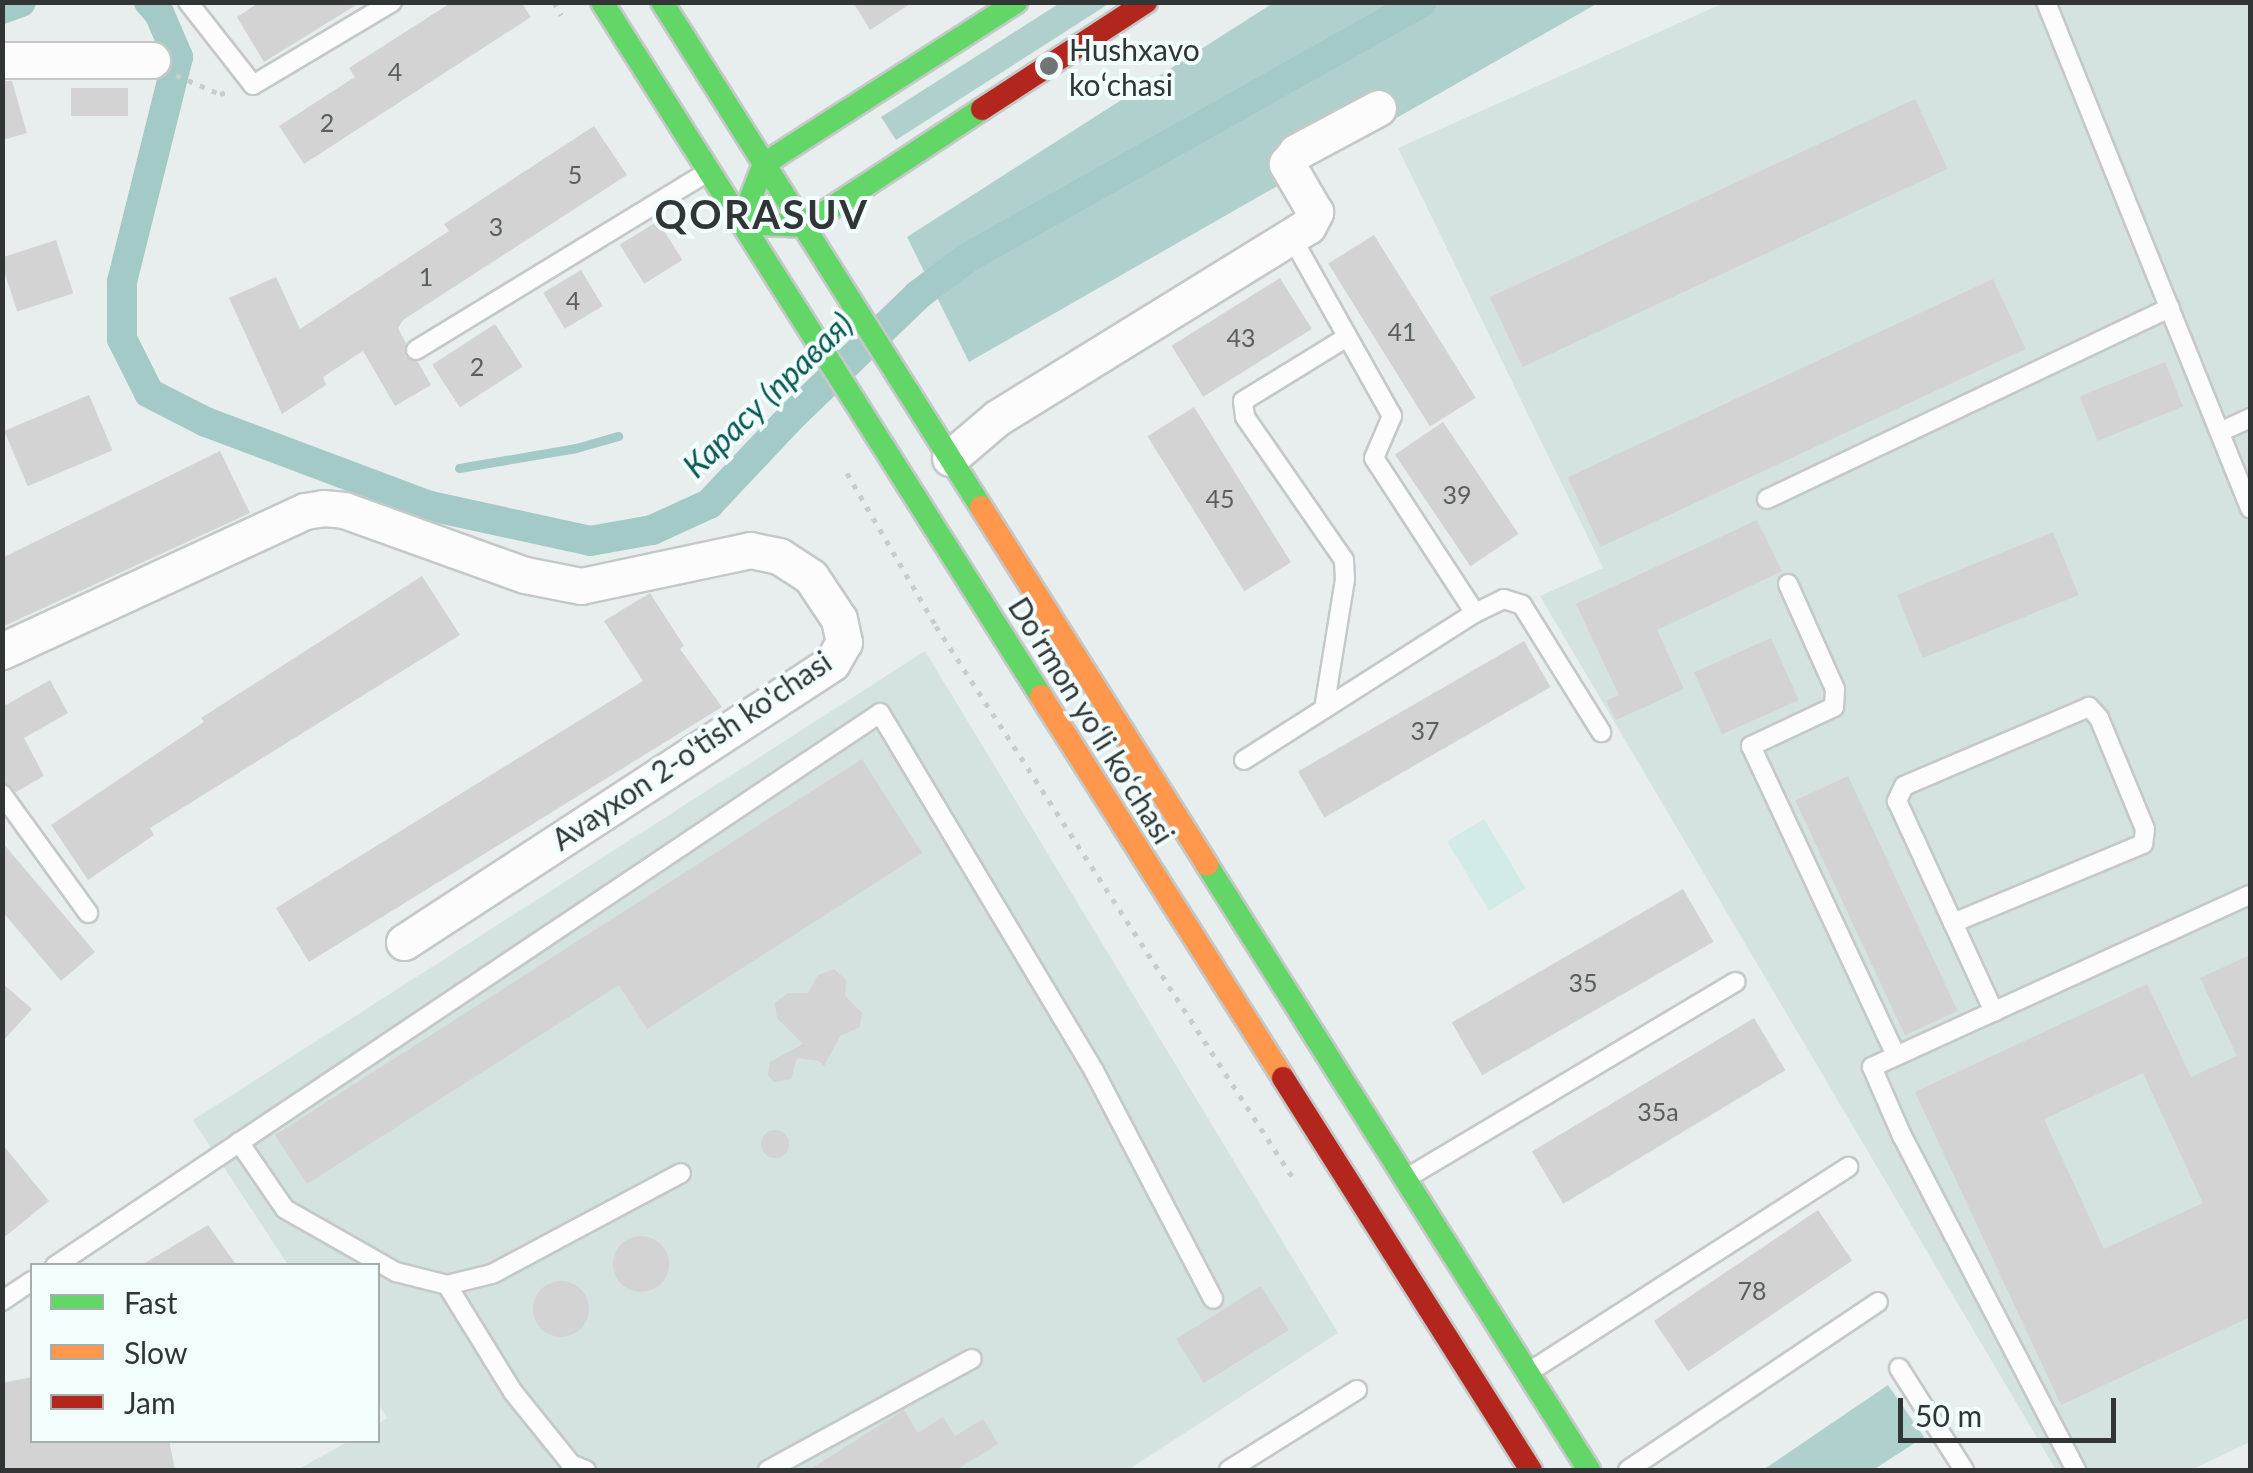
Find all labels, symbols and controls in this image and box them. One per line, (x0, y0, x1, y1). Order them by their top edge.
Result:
place label: Hushxavo koʻchasi (1069, 31, 1200, 102)
marker: Hushxavo koʻchasi (1038, 55, 1060, 77)
house number: 4 (388, 56, 402, 86)
house number: 2 (320, 107, 334, 137)
house number: 5 (568, 159, 582, 189)
district label: QORASUV (654, 190, 870, 238)
house number: 3 (489, 211, 503, 241)
house number: 1 (419, 261, 433, 291)
house number: 4 (566, 285, 580, 315)
water label: Карасу (правая) (675, 305, 861, 485)
house number: 41 (1388, 316, 1416, 346)
house number: 43 (1227, 322, 1255, 352)
house number: 2 (470, 351, 484, 381)
house number: 39 (1443, 479, 1471, 509)
house number: 45 (1206, 483, 1234, 513)
street label: Do‘rmon yo‘li ko‘chasi (1001, 590, 1183, 850)
street label: Avayxon 2-o'tish ko'chasi (544, 643, 838, 857)
house number: 37 (1411, 715, 1439, 745)
house number: 35 (1569, 967, 1597, 997)
house number: 35а (1637, 1096, 1679, 1126)
legend (30, 1263, 380, 1443)
house number: 78 (1738, 1275, 1766, 1305)
text: Fast (124, 1284, 178, 1320)
text: Slow (124, 1334, 187, 1370)
scale bar (1903, 1378, 2120, 1440)
text: Jam (124, 1384, 176, 1420)
text: 50 m (1915, 1397, 1982, 1433)

